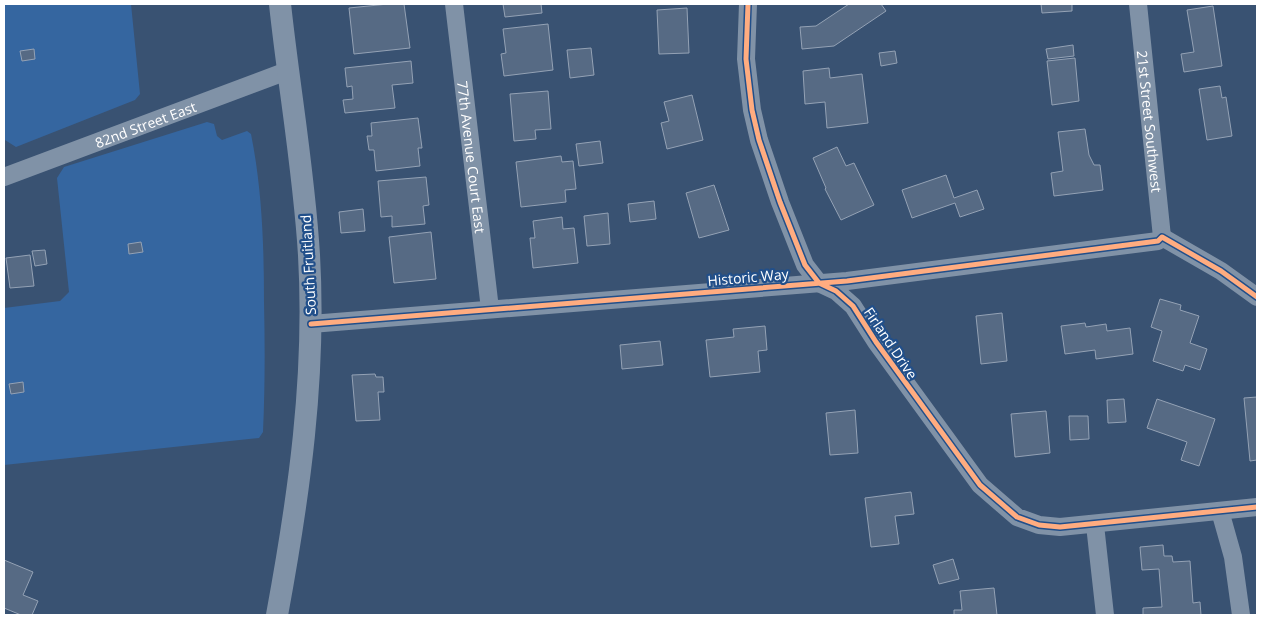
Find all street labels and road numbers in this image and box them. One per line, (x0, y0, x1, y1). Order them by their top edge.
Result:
street label: 21st Street Southwest (1133, 49, 1167, 193)
street label: 77th Avenue Court East (454, 80, 490, 234)
street label: 82nd Street East (92, 96, 199, 152)
street label: South Fruitland (296, 214, 320, 316)
street label: Historic Way (707, 264, 790, 290)
street label: Firland Drive (860, 303, 922, 383)

